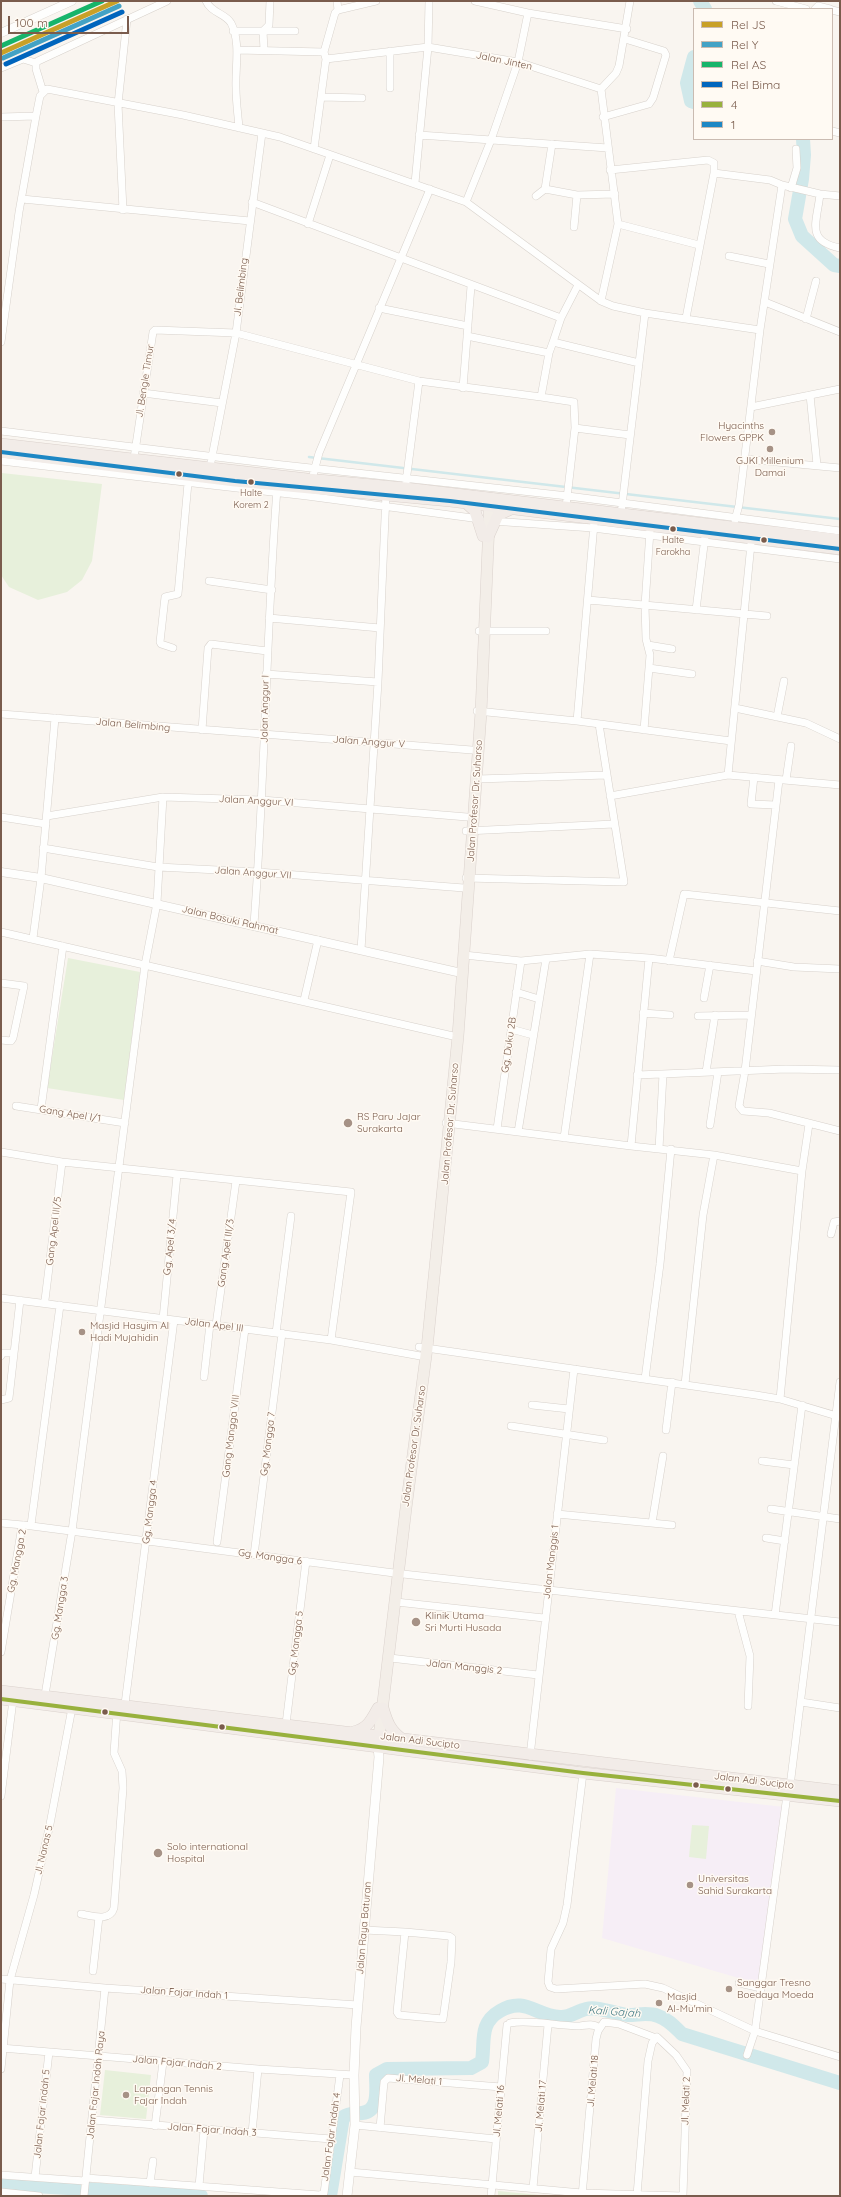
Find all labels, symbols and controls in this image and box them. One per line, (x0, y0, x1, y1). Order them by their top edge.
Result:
scale bar (10, 8, 131, 34)
legend (693, 8, 833, 140)
text: 100 m (15, 15, 48, 30)
text: Rel JS (731, 17, 765, 32)
text: Rel Y (731, 37, 759, 52)
street label: Jalan Jinten (475, 49, 533, 73)
text: Rel AS (731, 57, 766, 72)
text: Rel Bima (731, 77, 780, 92)
text: 4 (731, 97, 737, 112)
text: 1 (731, 117, 735, 132)
street label: Jl. Belimbing (231, 257, 251, 317)
street label: Jl. Bengle Timur (133, 343, 157, 419)
place label: Hyacinths Flowers GPPK (700, 420, 764, 444)
marker: Hyacinths Flowers GPPK (767, 427, 777, 437)
marker: GJKI Millenium Damai (765, 444, 775, 454)
place label: GJKI Millenium Damai (736, 455, 804, 478)
unlabelled marker (174, 469, 184, 479)
marker: Halte Korem 2 (246, 477, 256, 487)
place label: Halte Korem 2 (233, 488, 269, 509)
marker: Halte Farokha (668, 524, 678, 534)
place label: Halte Farokha (656, 535, 690, 556)
unlabelled marker (759, 535, 769, 545)
street label: Jalan Anggur I (258, 675, 272, 743)
street label: Jalan Belimbing (95, 716, 171, 734)
street label: Jalan Anggur V (333, 733, 405, 751)
street label: Jalan Profesor Dr. Suharso (465, 739, 485, 863)
street label: Jalan Anggur VI (218, 793, 294, 809)
street label: Jalan Anggur VII (214, 864, 292, 882)
street label: Jalan Basuki Rahmat (180, 903, 280, 937)
street label: Gg. Duku 2B (499, 1016, 519, 1074)
street label: Jalan Profesor Dr. Suharso (439, 1062, 461, 1186)
street label: Gang Apel I/1 (38, 1103, 102, 1125)
place label: RS Paru Jajar Surakarta (357, 1111, 421, 1134)
marker: RS Paru Jajar Surakarta (342, 1117, 354, 1129)
street label: Gang Apel III/5 (44, 1196, 64, 1266)
street label: Gg. Apel 3/4 (161, 1218, 179, 1276)
street label: Gang Apel III/3 (215, 1218, 237, 1288)
street label: Jalan Apel III (184, 1315, 244, 1335)
place label: Masjid Hasyim Al Hadi Mujahidin (90, 1320, 169, 1344)
marker: Masjid Hasyim Al Hadi Mujahidin (77, 1327, 87, 1337)
street label: Jalan Profesor Dr. Suharso (400, 1384, 428, 1508)
street label: Gang Mangga VIII (220, 1394, 242, 1478)
street label: Gg. Mangga 7 (258, 1411, 278, 1477)
street label: Gg. Mangga 4 (140, 1479, 160, 1545)
street label: Jalan Manggis 1 (541, 1524, 561, 1600)
street label: Gg. Mangga 2 (5, 1528, 29, 1594)
street label: Gg. Mangga 6 (237, 1547, 303, 1567)
street label: Gg. Mangga 3 (49, 1575, 71, 1641)
street label: Gg. Mangga 5 (286, 1610, 306, 1676)
place label: Klinik Utama Sri Murti Husada (425, 1610, 501, 1634)
marker: Klinik Utama Sri Murti Husada (410, 1616, 422, 1628)
street label: Jalan Manggis 2 (425, 1657, 503, 1677)
unlabelled marker (100, 1707, 110, 1717)
unlabelled marker (217, 1722, 227, 1732)
street label: Jalan Adi Sucipto (380, 1730, 460, 1752)
street label: Jalan Adi Sucipto (714, 1770, 794, 1792)
unlabelled marker (691, 1780, 701, 1790)
unlabelled marker (723, 1784, 733, 1794)
street label: Jl. Nanas 5 (32, 1824, 56, 1876)
place label: Solo international Hospital (167, 1841, 248, 1864)
marker: Solo international Hospital (152, 1847, 164, 1859)
place label: Universitas Sahid Surakarta (698, 1873, 772, 1896)
marker: Universitas Sahid Surakarta (685, 1880, 695, 1890)
street label: Jalan Raya Baturan (354, 1881, 374, 1975)
place label: Sanggar Tresno Boedaya Moeda (737, 1977, 814, 2000)
street label: Jalan Fajar Indah 1 (140, 1984, 228, 2002)
marker: Sanggar Tresno Boedaya Moeda (724, 1984, 734, 1994)
place label: Masjid Al-Mu'min (667, 1991, 713, 2014)
marker: Masjid Al-Mu'min (654, 1998, 664, 2008)
water label: Kali Gajah (587, 2004, 641, 2020)
street label: Jalan Fajar Indah Raya (84, 2030, 108, 2140)
street label: Jalan Fajar Indah 2 (132, 2053, 222, 2073)
street label: Jl. Melati 18 (585, 2054, 601, 2108)
street label: Jalan Fajar Indah 5 (31, 2069, 53, 2159)
street label: Jl. Melati 1 (395, 2072, 443, 2088)
street label: Jl. Melati 2 (679, 2076, 693, 2126)
street label: Jl. Melati 17 (533, 2080, 549, 2132)
place label: Lapangan Tennis Fajar Indah (134, 2083, 213, 2106)
street label: Jl. Melati 16 (491, 2084, 507, 2138)
marker: Lapangan Tennis Fajar Indah (121, 2090, 131, 2100)
street label: Jalan Fajar Indah 4 (319, 2092, 343, 2182)
street label: Jalan Fajar Indah 3 (167, 2121, 257, 2139)

